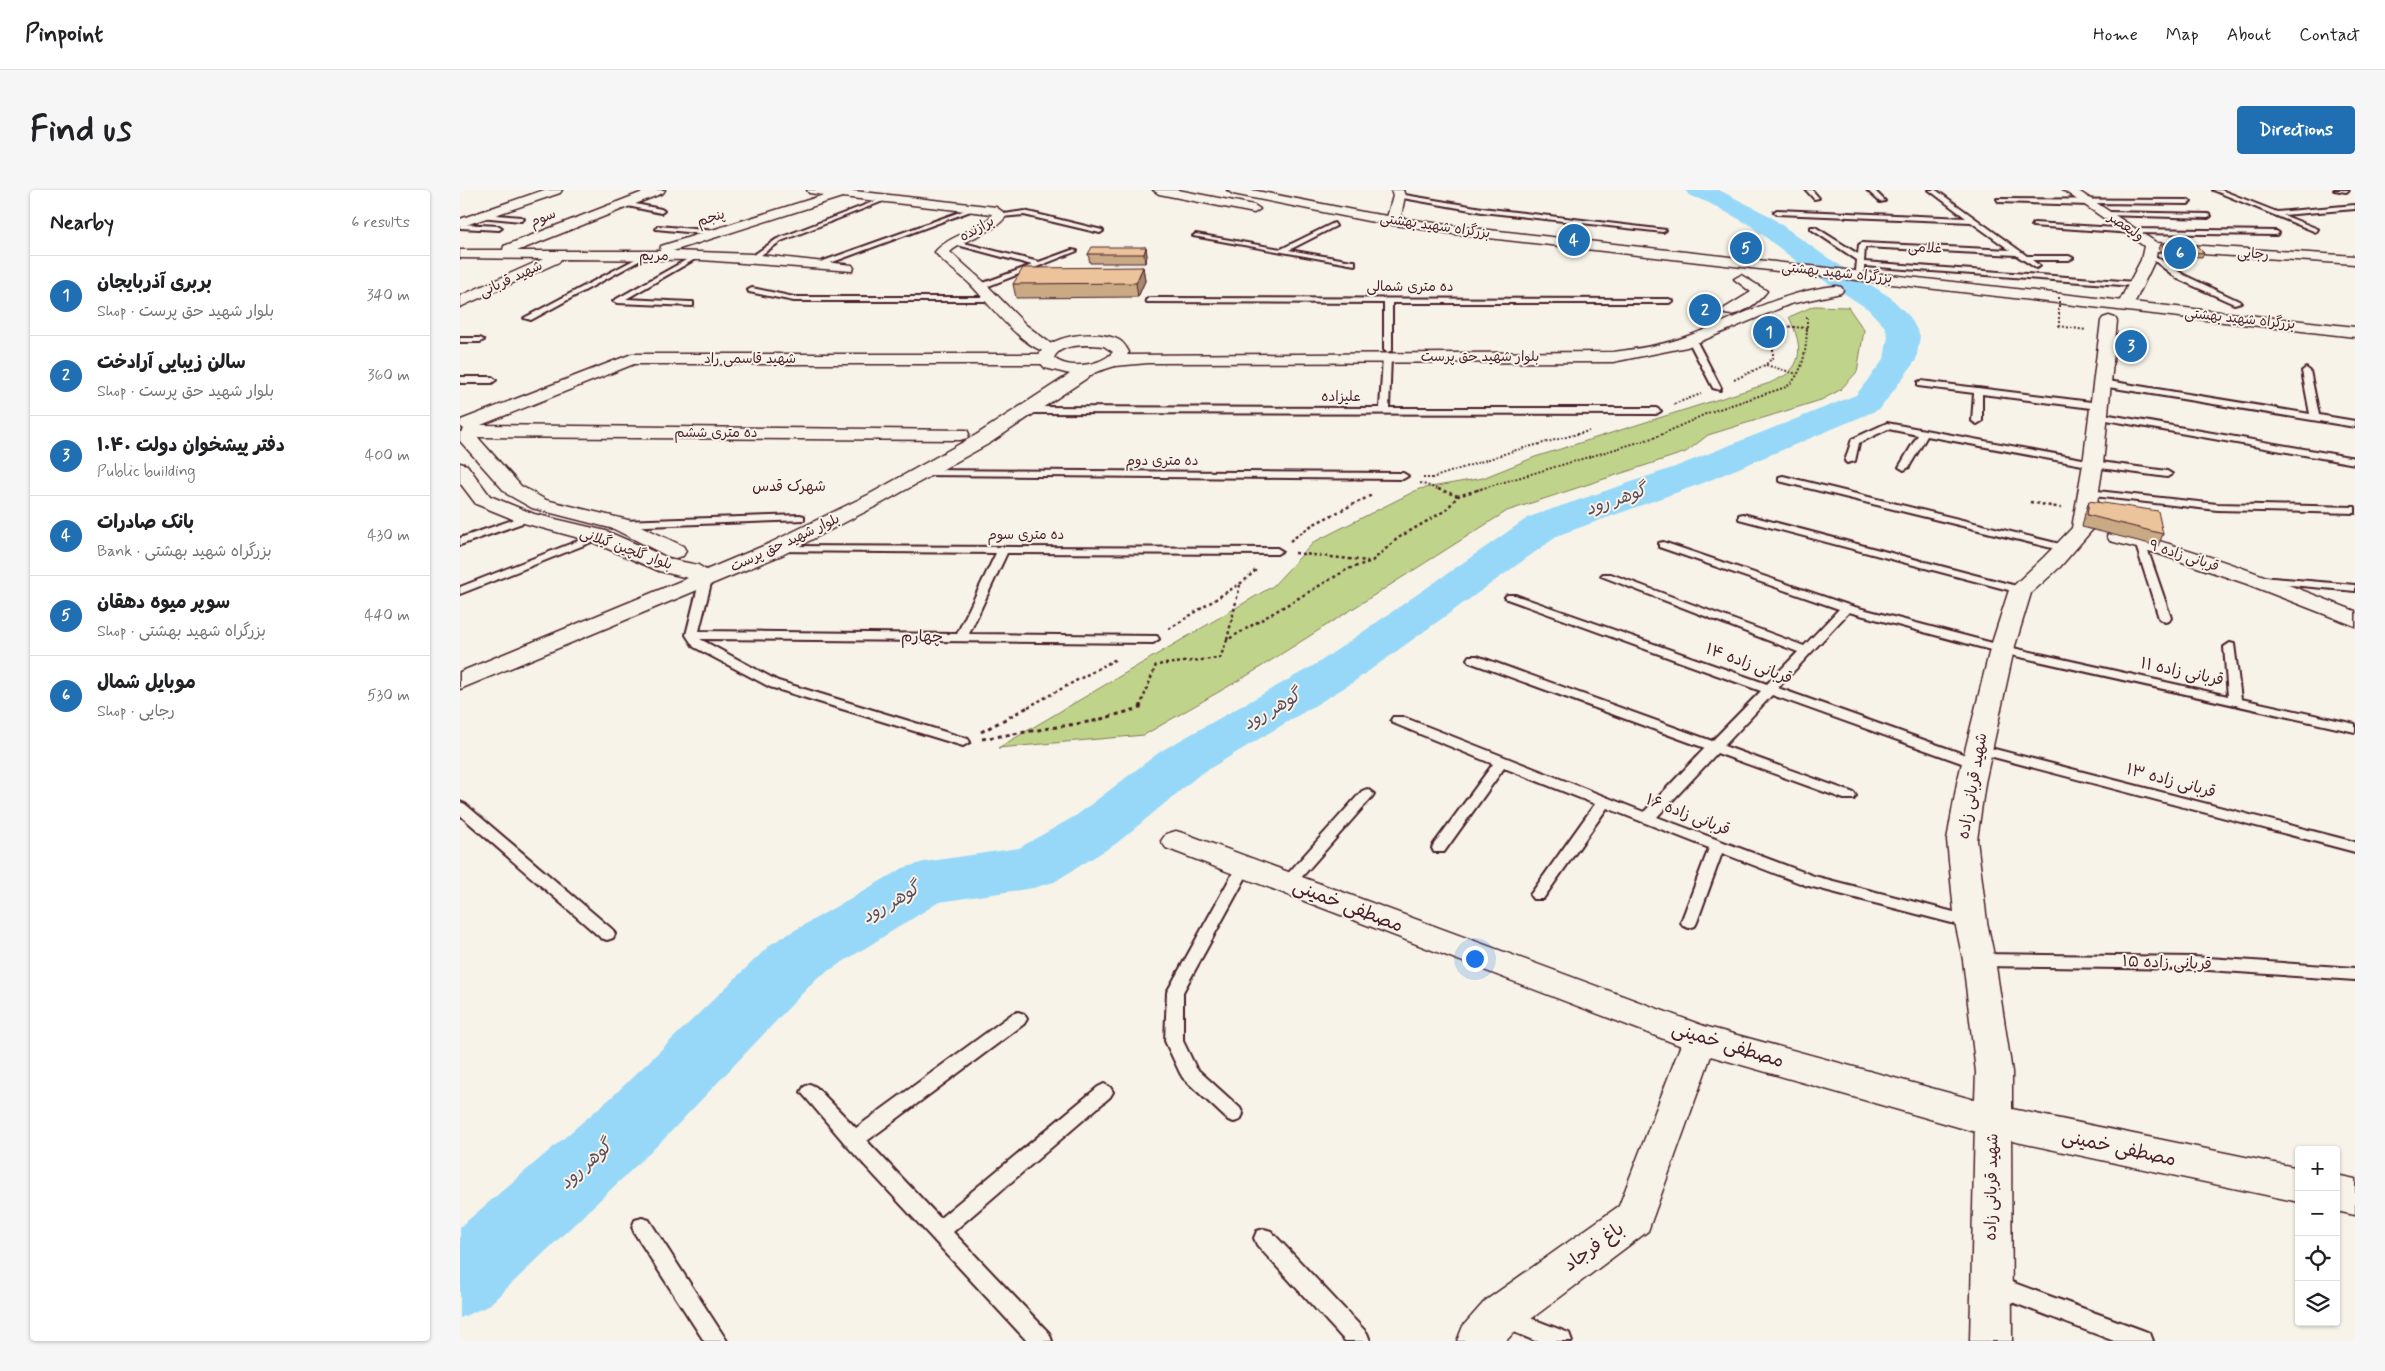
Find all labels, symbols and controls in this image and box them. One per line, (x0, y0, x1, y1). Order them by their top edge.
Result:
text: Pinpoint (25, 19, 103, 50)
text: Home (2093, 23, 2138, 47)
text: Map (2166, 23, 2199, 47)
text: About (2227, 23, 2271, 47)
text: Contact (2299, 23, 2360, 47)
button: Directions (2237, 106, 2355, 154)
text: Find us (30, 107, 132, 153)
street label: سوم (527, 205, 559, 233)
street label: پنجم (695, 205, 727, 232)
street label: ولیعصر (2104, 208, 2147, 245)
text: Nearby (50, 209, 114, 237)
street label: بزرگراه شهید بهشتی (1379, 209, 1491, 243)
text: 6 results (351, 212, 410, 233)
street label: برازنده (956, 212, 998, 246)
pin: 4 (1558, 221, 1590, 259)
pin: 5 (1730, 229, 1762, 267)
pin: 6 (2164, 234, 2196, 272)
street label: غلامی (1908, 238, 1942, 258)
street label: رجایی (2237, 244, 2269, 264)
street label: مریم (639, 247, 669, 266)
street label: شهید قربانی (477, 257, 545, 301)
street label: بزرگراه شهید بهشتی (1781, 258, 1893, 288)
text: بربری آذربایجان (97, 270, 212, 295)
street label: ده متری شمالی (1366, 278, 1454, 296)
text: 1 (62, 285, 70, 306)
text: 340 m (366, 285, 410, 306)
pin: 2 (1689, 291, 1721, 329)
text: Shop · بلوار شهید حق پرست (97, 301, 274, 322)
street label: بزرگراه شهید بهشتی (2184, 304, 2296, 334)
pin: 1 (1753, 313, 1785, 351)
pin: 3 (2115, 327, 2147, 365)
street label: بلوار شهید حق پرست (1421, 348, 1539, 366)
text: سالن زیبایی آرادخت (97, 350, 246, 375)
street label: شهید قاسمی راد (704, 350, 796, 368)
text: 2 (62, 365, 70, 386)
text: 360 m (367, 365, 410, 386)
text: Shop · بلوار شهید حق پرست (97, 381, 274, 402)
street label: علیزاده (1321, 388, 1361, 406)
street label: ده متری ششم (674, 424, 758, 443)
text: دفتر پیشخوان دولت ۱۰۴۰ (97, 433, 285, 458)
text: 3 (62, 445, 70, 466)
text: 400 m (365, 445, 410, 466)
street label: ده متری دوم (1126, 452, 1198, 471)
text: Public building (97, 461, 196, 482)
district label: شهرک قدس (752, 477, 826, 497)
water label: گوهر رود (1582, 477, 1653, 522)
text: بانک صادرات (97, 510, 194, 535)
street label: بلوار شهید حق پرست (728, 510, 842, 576)
street label: بلوار گلچین گیلانی (577, 524, 675, 574)
text: 4 (61, 525, 71, 546)
text: 430 m (367, 525, 410, 546)
street label: ده متری سوم (988, 526, 1064, 546)
street label: قربانی زاده ۹ (2147, 536, 2221, 576)
text: Bank · بزرگراه شهید بهشتی (97, 541, 272, 562)
text: سوپر میوه دهقان (97, 590, 230, 615)
text: 5 (61, 605, 71, 626)
text: 440 m (364, 605, 410, 626)
text: Shop · بزرگراه شهید بهشتی (97, 621, 266, 642)
street label: چهارم (901, 626, 943, 649)
street label: قربانی زاده ۱۴ (1703, 639, 1795, 689)
street label: قربانی زاده ۱۱ (2138, 653, 2226, 691)
text: موبایل شمال (97, 670, 196, 695)
water label: گوهر رود (1239, 682, 1308, 736)
text: 6 (62, 685, 70, 706)
text: 530 m (367, 685, 410, 706)
text: Shop · رجایی (97, 701, 175, 722)
street label: شهید قربانی زاده (1953, 731, 1993, 841)
street label: قربانی زاده ۱۳ (2124, 759, 2218, 803)
street label: قربانی زاده ۱۶ (1643, 789, 1733, 841)
street label: مصطفی خمینی (1289, 874, 1407, 938)
water label: گوهر رود (858, 875, 927, 929)
your location (1462, 946, 1488, 972)
street label: قربانی زاده ۱۵ (2122, 951, 2212, 975)
street label: مصطفی خمینی (1669, 1016, 1787, 1074)
street label: مصطفی خمینی (2060, 1124, 2178, 1172)
water label: گوهر رود (555, 1133, 620, 1195)
street label: شهید قربانی زاده (1981, 1133, 2003, 1241)
map controls (2295, 1146, 2340, 1326)
button: + (2295, 1146, 2340, 1191)
button: − (2295, 1191, 2340, 1236)
street label: باغ فرجاد (1559, 1217, 1629, 1277)
button: locate (2295, 1236, 2340, 1281)
button: layers (2295, 1281, 2340, 1326)

